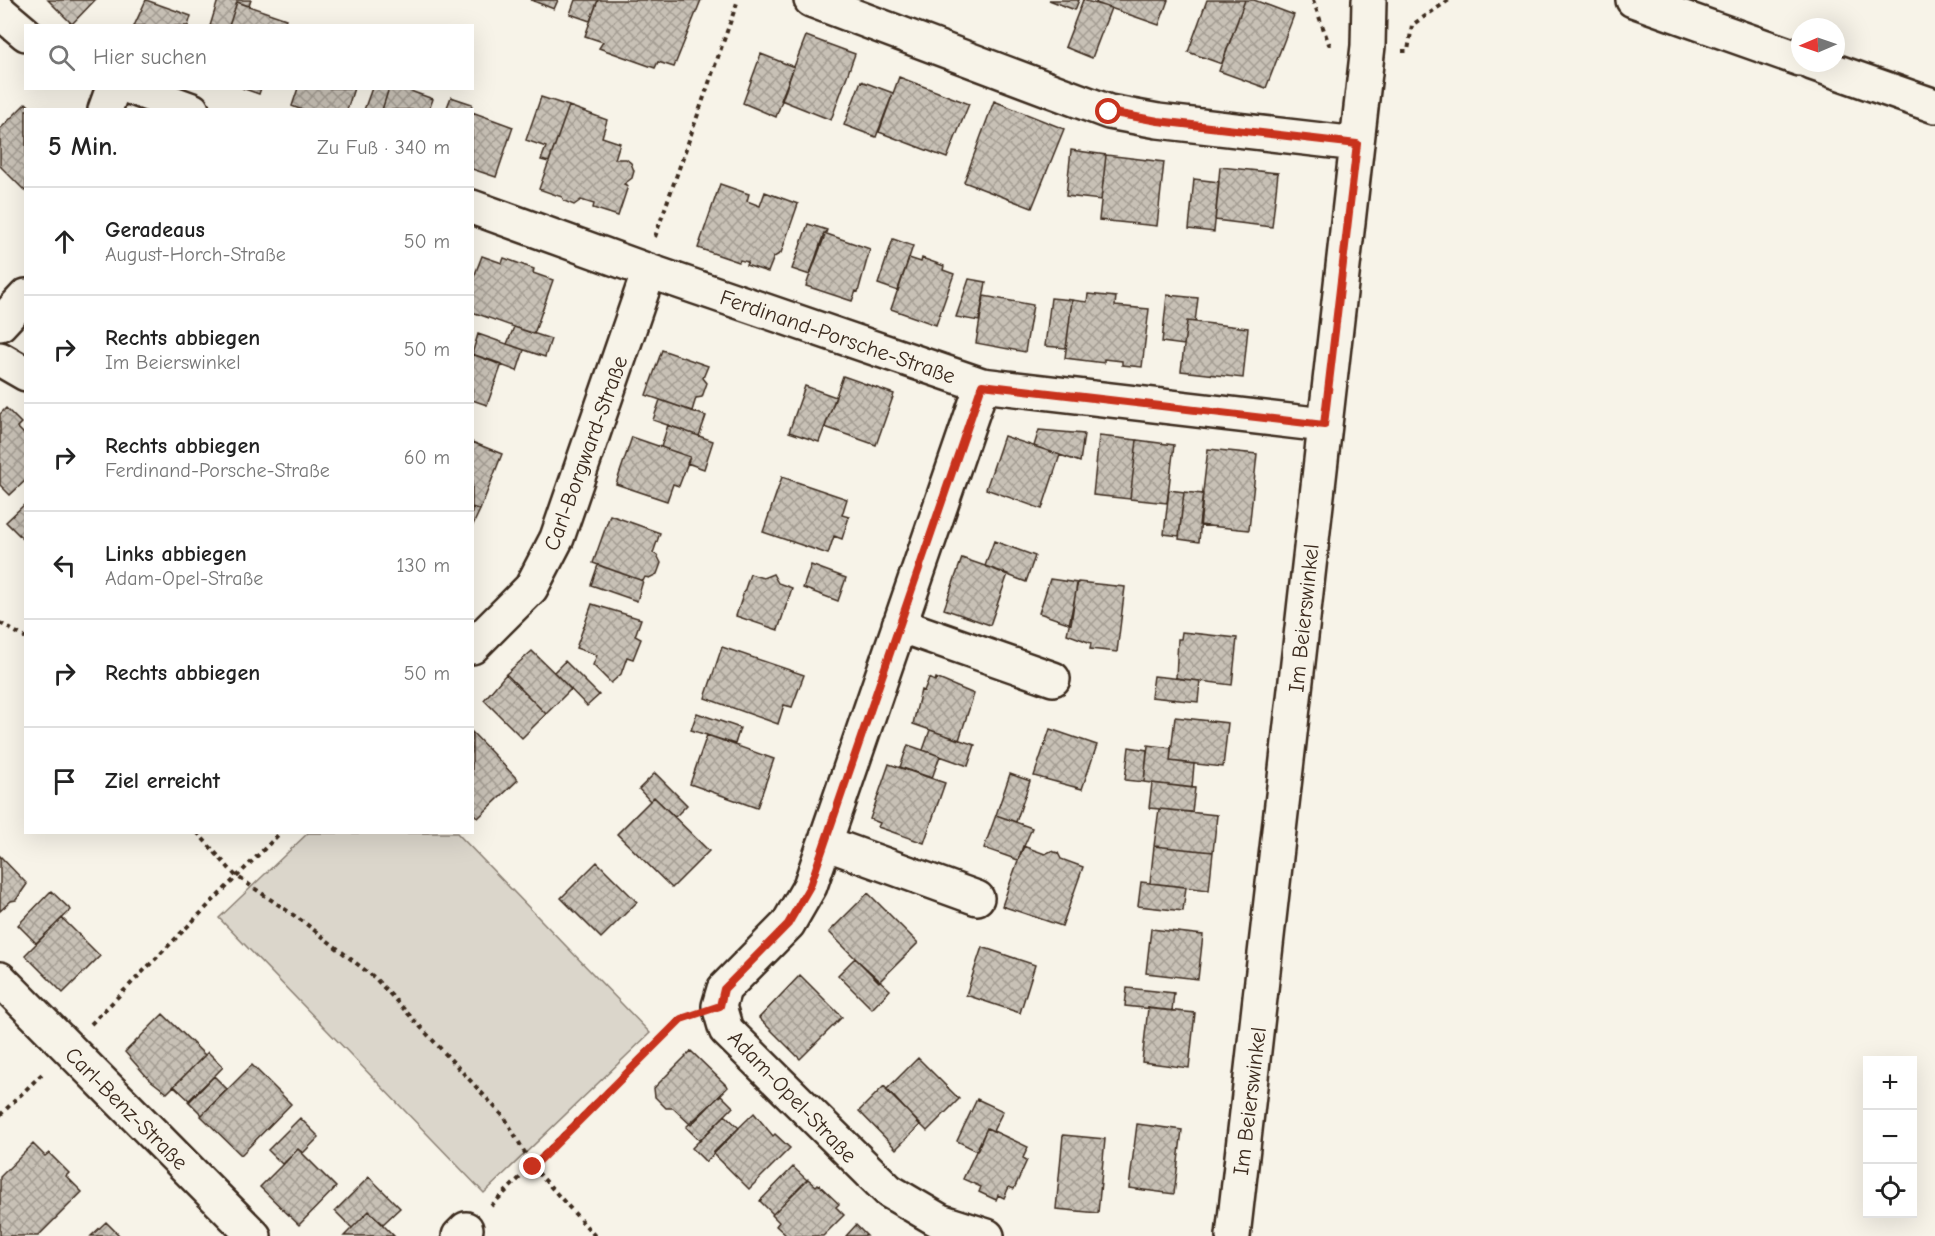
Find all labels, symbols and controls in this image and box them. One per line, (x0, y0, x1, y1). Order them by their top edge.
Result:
north arrow (1791, 18, 1845, 72)
search box (24, 24, 474, 90)
icon: search (45, 41, 78, 74)
text: Hier suchen (93, 44, 207, 70)
route start (1095, 98, 1121, 124)
text: 5 Min. (48, 132, 117, 162)
text: Zu Fuß · 340 m (317, 136, 450, 159)
text: Geradeaus (105, 217, 205, 243)
icon: ahead (48, 225, 81, 258)
text: 50 m (404, 230, 450, 253)
text: August-Horch-Straße (105, 243, 286, 266)
street label: Ferdinand-Porsche-Straße (717, 284, 959, 389)
text: Rechts abbiegen (105, 325, 260, 351)
icon: right (48, 333, 81, 366)
text: 50 m (404, 338, 450, 361)
text: Im Beierswinkel (105, 351, 241, 374)
street label: Carl-Borgward-Straße (539, 352, 633, 554)
text: Rechts abbiegen (105, 433, 260, 459)
icon: right (48, 441, 81, 474)
text: 60 m (404, 446, 450, 469)
text: Ferdinand-Porsche-Straße (105, 459, 330, 482)
text: Links abbiegen (105, 541, 247, 567)
street label: Im Beierswinkel (1283, 543, 1325, 694)
icon: left (48, 549, 81, 582)
text: 130 m (397, 554, 450, 577)
text: Adam-Opel-Straße (105, 567, 263, 590)
icon: right (48, 657, 81, 690)
text: Rechts abbiegen (105, 660, 260, 686)
text: 50 m (404, 662, 450, 685)
icon: arrive (48, 765, 81, 798)
text: Ziel erreicht (105, 768, 220, 794)
street label: Adam-Opel-Straße (722, 1025, 862, 1168)
street label: Im Beierswinkel (1228, 1026, 1272, 1177)
street label: Carl-Benz-Straße (59, 1042, 193, 1176)
map controls (1863, 1056, 1917, 1218)
button: + (1863, 1056, 1917, 1110)
button: − (1863, 1110, 1917, 1164)
route end (519, 1153, 545, 1179)
button: locate (1863, 1164, 1917, 1218)

